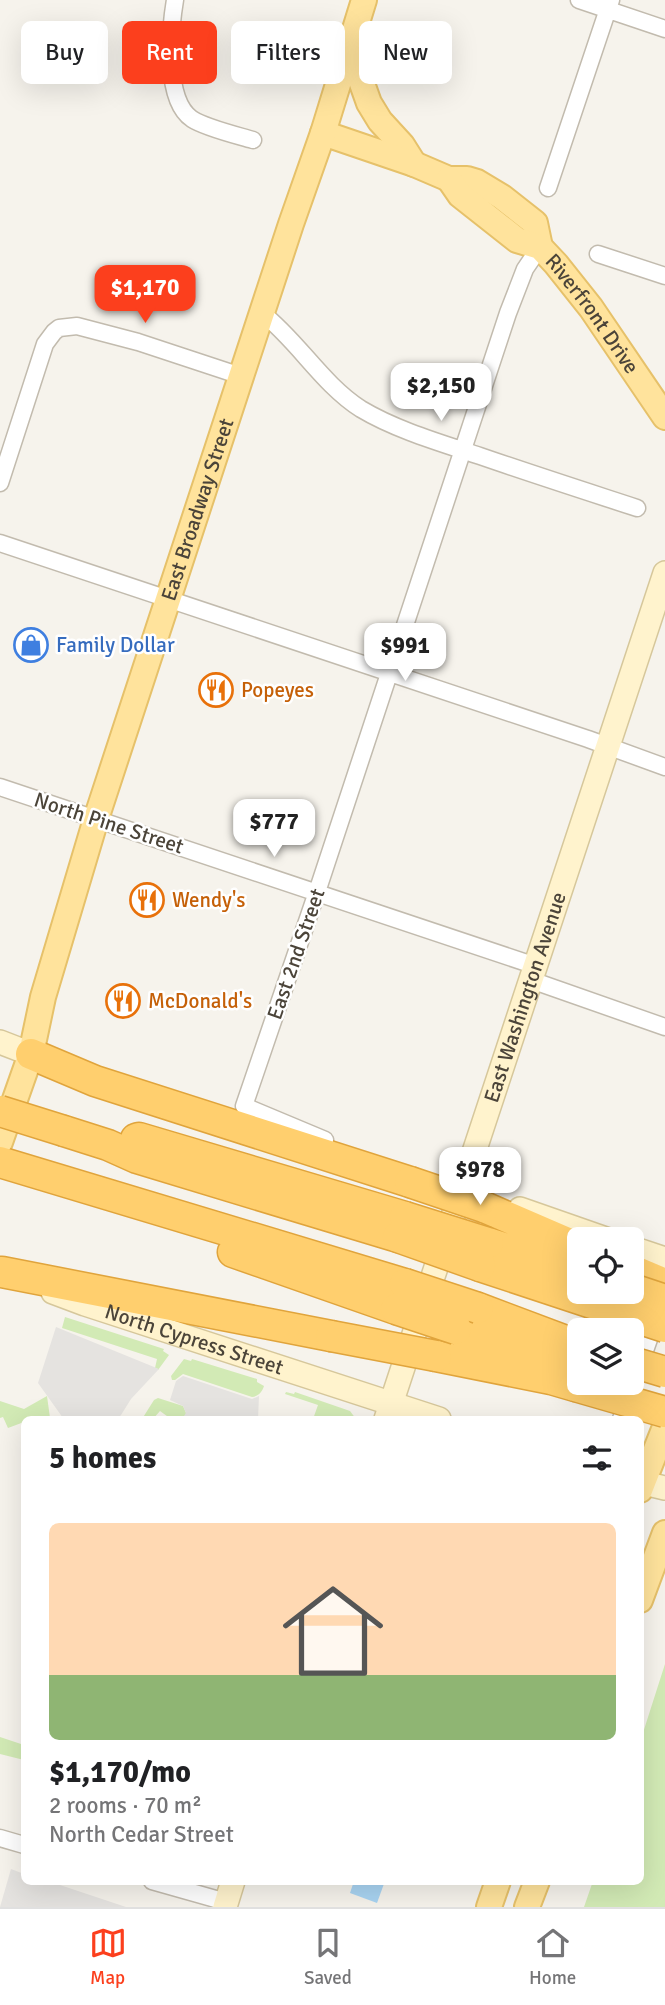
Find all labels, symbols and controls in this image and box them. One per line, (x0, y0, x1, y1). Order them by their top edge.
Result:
chip: Buy (21, 21, 108, 84)
chip: Rent (122, 21, 217, 84)
chip: Filters (231, 21, 345, 84)
chip: New (359, 21, 452, 84)
street label: Riverfront Drive (540, 248, 645, 379)
pin: $1,170 (88, 266, 202, 325)
text: $1,170 (111, 273, 179, 302)
pin: $2,150 (384, 364, 498, 423)
text: $2,150 (407, 371, 475, 400)
street label: East Broadway Street (155, 415, 239, 604)
pin: $991 (364, 624, 446, 683)
shop icon: Family Dollar (12, 626, 50, 664)
text: $991 (380, 631, 430, 660)
place label: Family Dollar (56, 632, 175, 658)
restaurant icon: Popeyes (197, 671, 235, 709)
place label: Popeyes (241, 677, 314, 703)
street label: North Pine Street (31, 787, 187, 859)
pin: $777 (233, 800, 315, 859)
text: $777 (249, 807, 299, 836)
restaurant icon: Wendy's (128, 881, 166, 919)
street label: East 2nd Street (261, 885, 331, 1023)
place label: Wendy's (172, 887, 245, 913)
street label: East Washington Avenue (478, 889, 572, 1106)
restaurant icon: McDonald's (104, 982, 142, 1020)
place label: McDonald's (148, 988, 252, 1014)
pin: $978 (439, 1148, 521, 1207)
text: $978 (455, 1155, 505, 1184)
map controls (567, 1227, 644, 1395)
button: locate (567, 1227, 644, 1304)
street label: North Cypress Street (102, 1298, 287, 1381)
button: layers (567, 1318, 644, 1395)
icon: filters (578, 1439, 616, 1477)
text: 5 homes (49, 1440, 156, 1477)
icon: home (270, 1568, 396, 1694)
text: $1,170/mo (49, 1754, 191, 1791)
text: 2 rooms · 70 m² (49, 1791, 202, 1820)
text: North Cedar Street (49, 1820, 234, 1849)
tab: Map (89, 1924, 127, 1990)
tab: Saved (304, 1924, 352, 1990)
tab: Home (529, 1924, 576, 1990)

